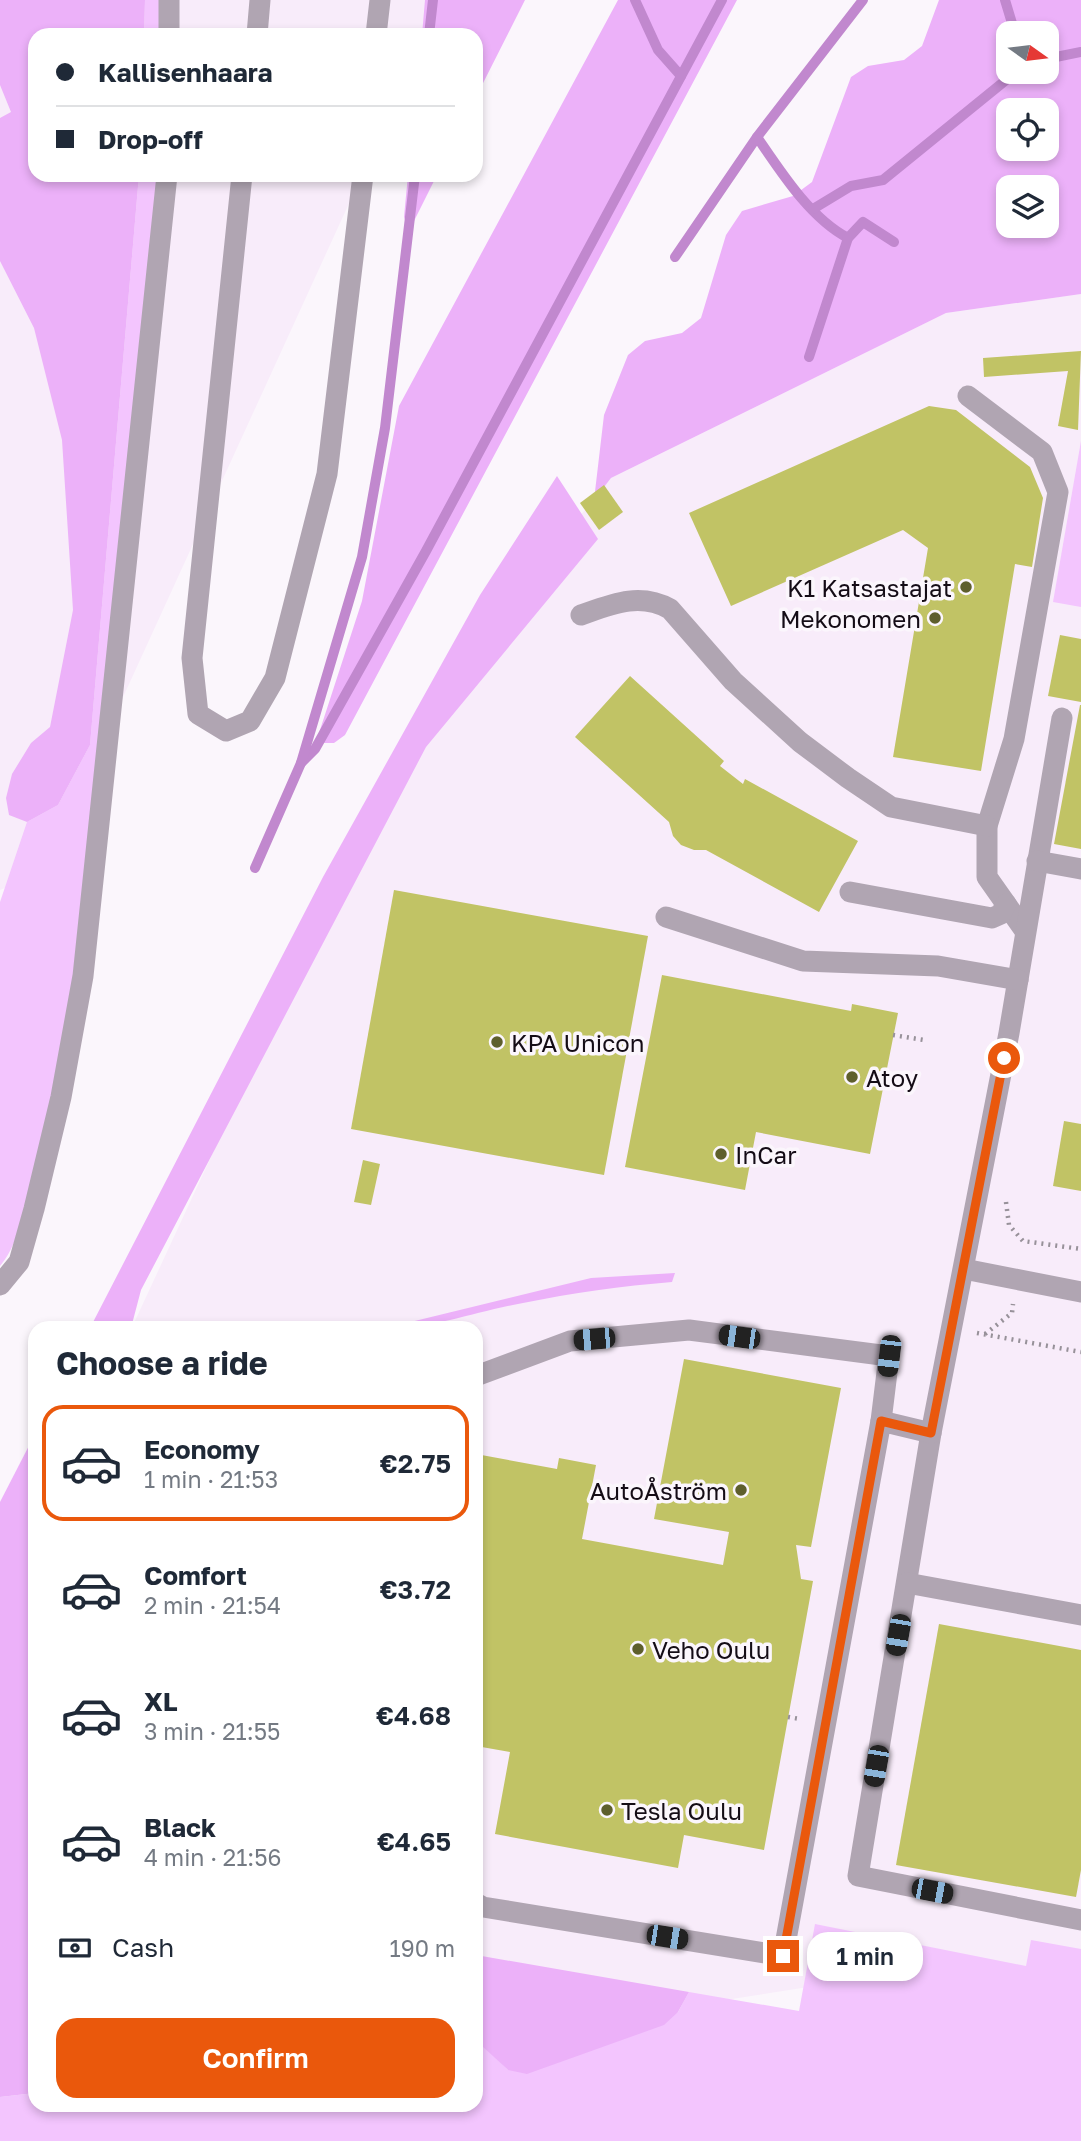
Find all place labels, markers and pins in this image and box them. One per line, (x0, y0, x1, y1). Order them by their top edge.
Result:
place label: K1 Katsastajat (787, 573, 952, 602)
marker: K1 Katsastajat (958, 579, 974, 595)
place label: Mekonomen (780, 604, 921, 633)
marker: Mekonomen (927, 610, 943, 626)
place label: KPA Unicon (511, 1028, 644, 1057)
marker: KPA Unicon (489, 1034, 505, 1050)
place label: Atoy (866, 1063, 918, 1092)
marker: Atoy (844, 1069, 860, 1085)
place label: InCar (735, 1140, 797, 1169)
marker: InCar (713, 1146, 729, 1162)
place label: AutoÅström (590, 1476, 727, 1505)
marker: AutoÅström (733, 1482, 749, 1498)
place label: Veho Oulu (652, 1635, 770, 1664)
marker: Veho Oulu (630, 1641, 646, 1657)
place label: Tesla Oulu (621, 1796, 742, 1825)
marker: Tesla Oulu (599, 1802, 615, 1818)

